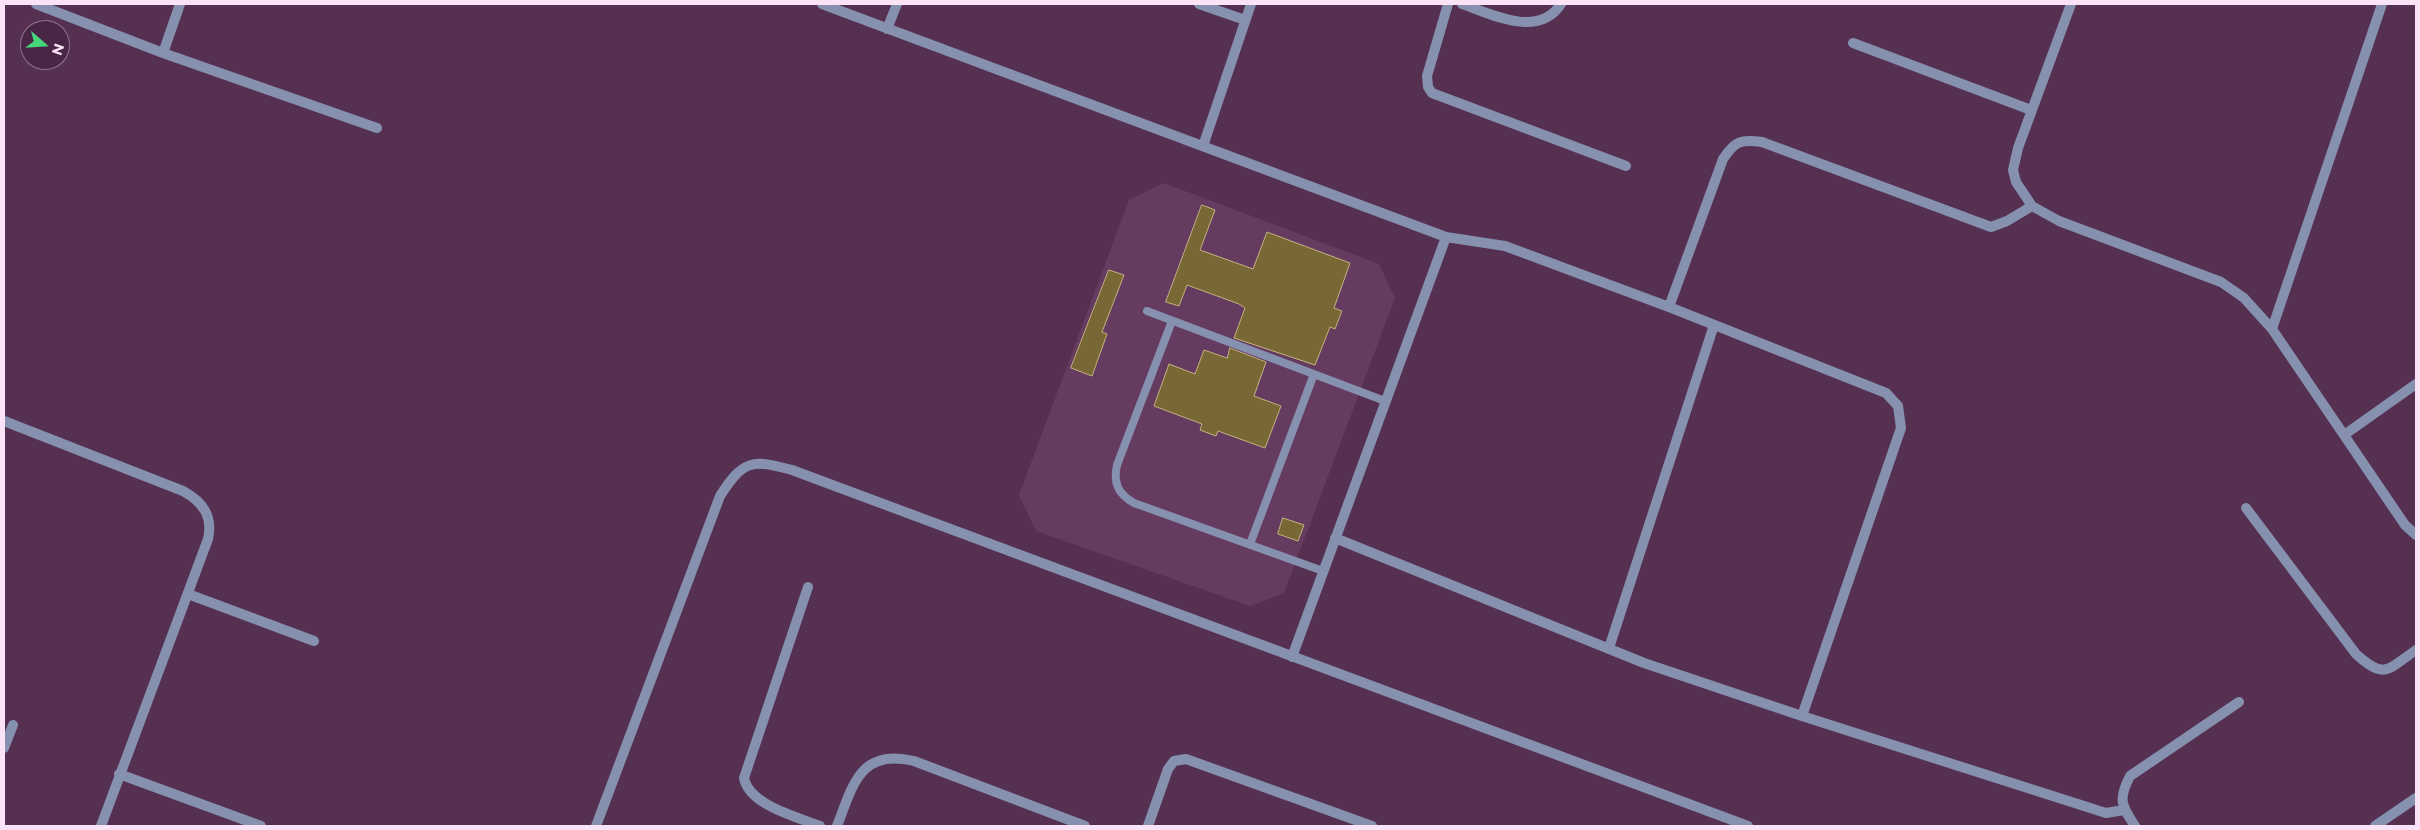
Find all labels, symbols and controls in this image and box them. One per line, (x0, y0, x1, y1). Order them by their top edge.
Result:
north arrow (20, 20, 70, 70)
text: N (48, 41, 69, 58)

